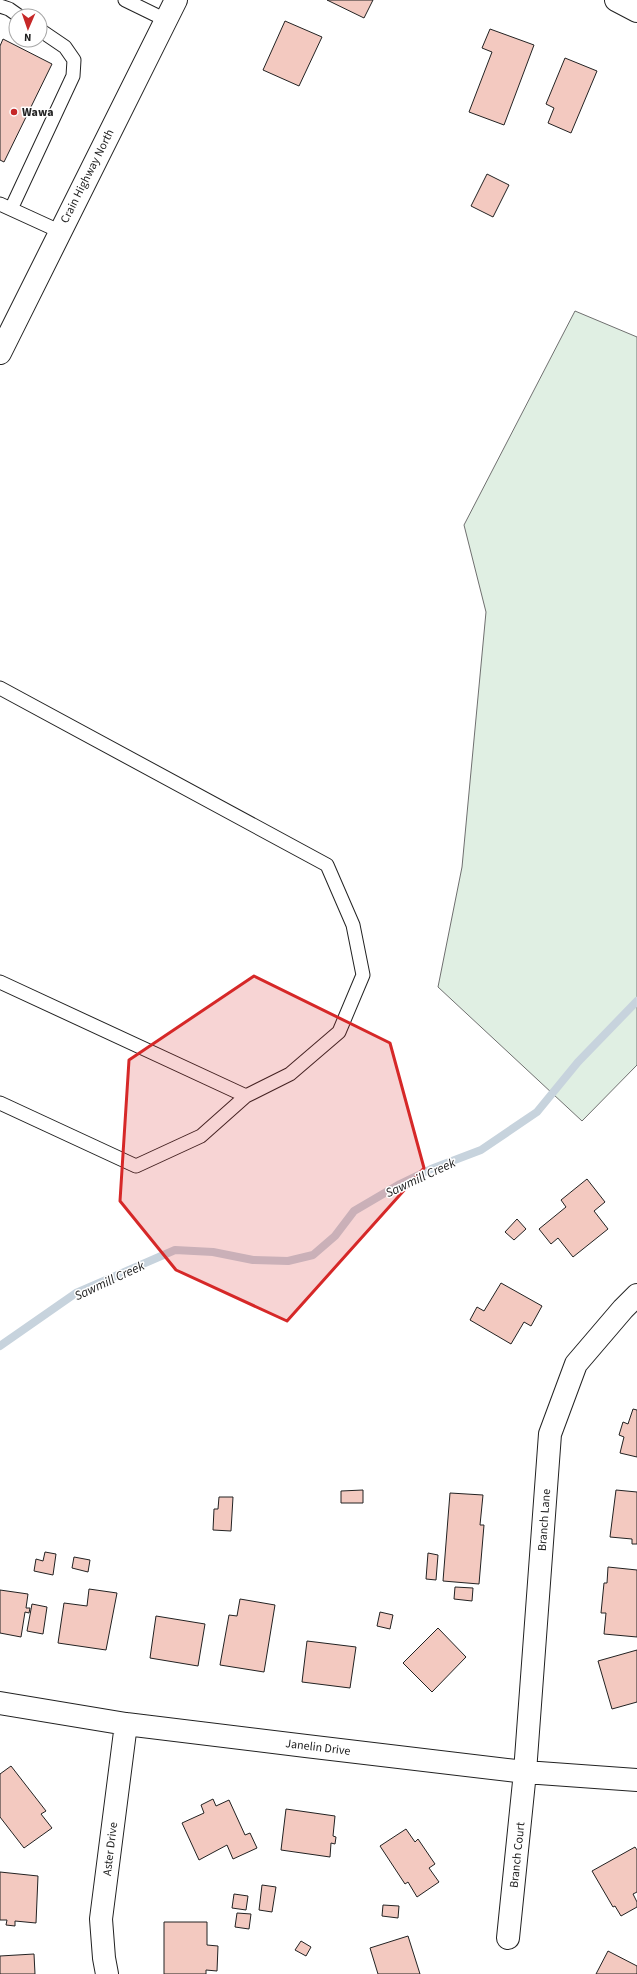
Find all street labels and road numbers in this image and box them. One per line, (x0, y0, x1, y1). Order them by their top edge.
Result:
street label: Crain Highway North (56, 126, 119, 226)
street label: Branch Lane (534, 1488, 555, 1552)
street label: Janelin Drive (284, 1735, 351, 1760)
street label: Aster Drive (99, 1821, 122, 1877)
street label: Branch Court (506, 1821, 529, 1889)

